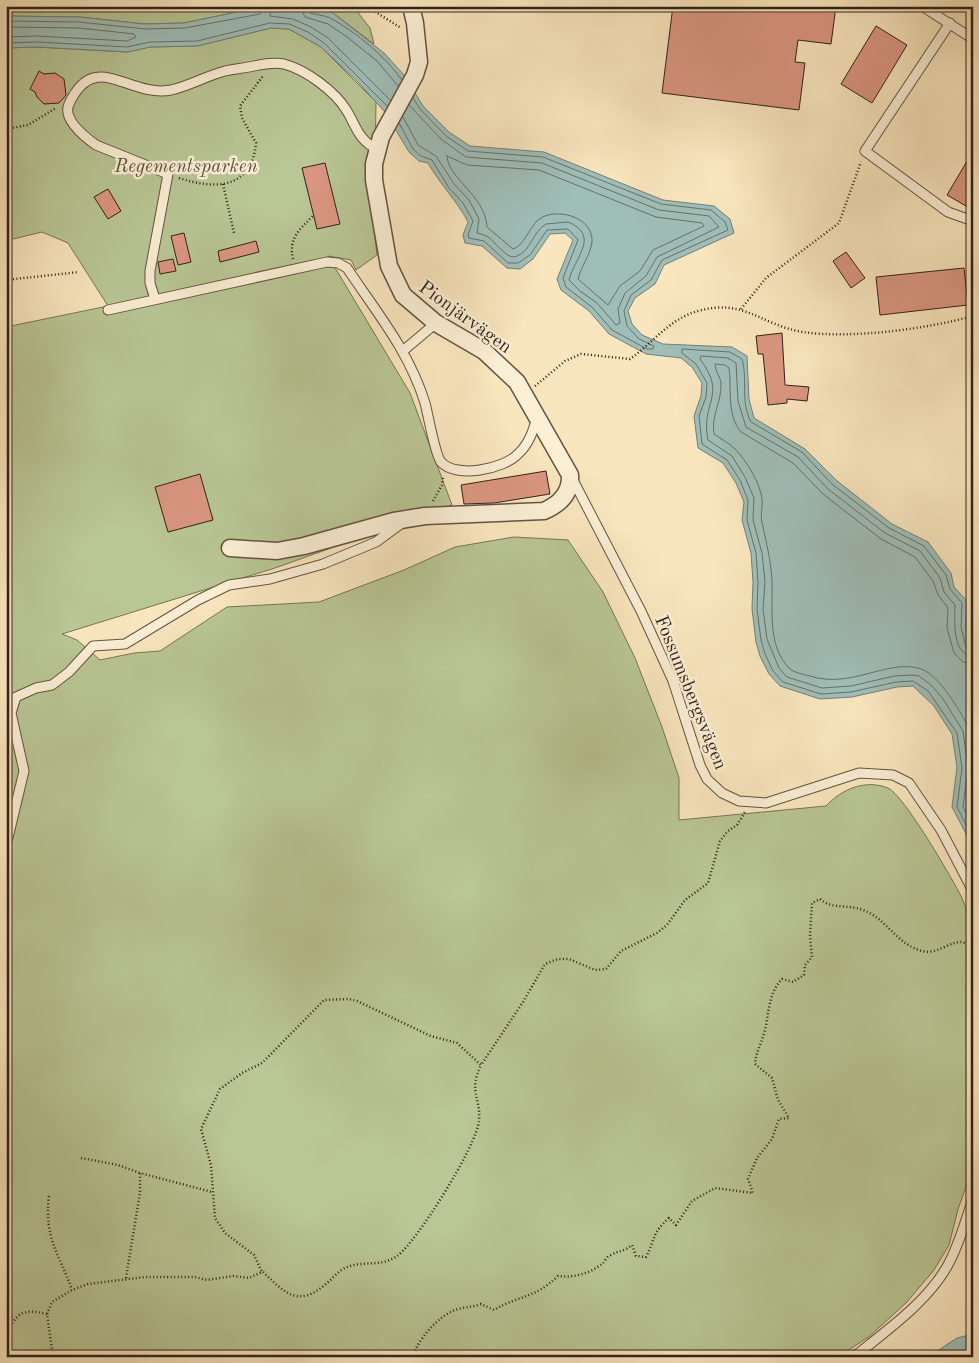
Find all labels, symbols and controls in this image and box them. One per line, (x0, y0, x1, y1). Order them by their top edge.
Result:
park label: Regementsparken (114, 158, 258, 177)
street label: Pionjärvägen (415, 278, 514, 358)
street label: Fossumsbergsvägen (650, 613, 729, 773)

